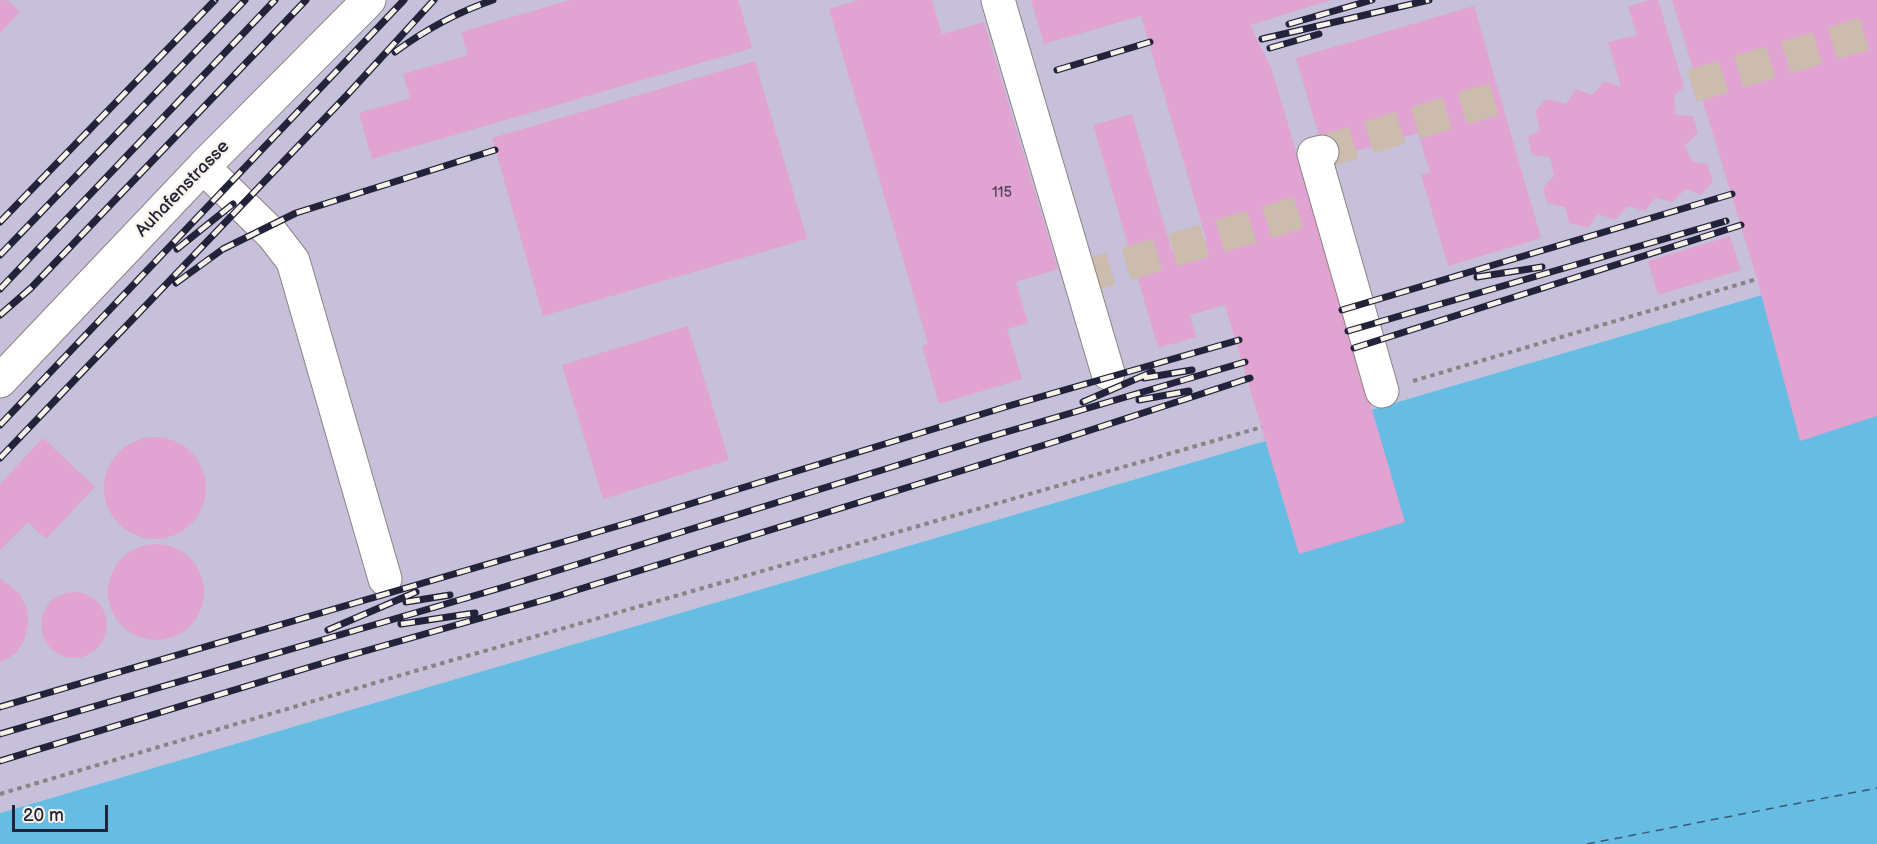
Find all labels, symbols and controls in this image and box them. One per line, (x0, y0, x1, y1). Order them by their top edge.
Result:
street label: Auhafenstrasse (131, 136, 235, 242)
house number: 115 (992, 184, 1012, 202)
scale bar (15, 793, 111, 831)
text: 20 m (23, 805, 64, 826)

